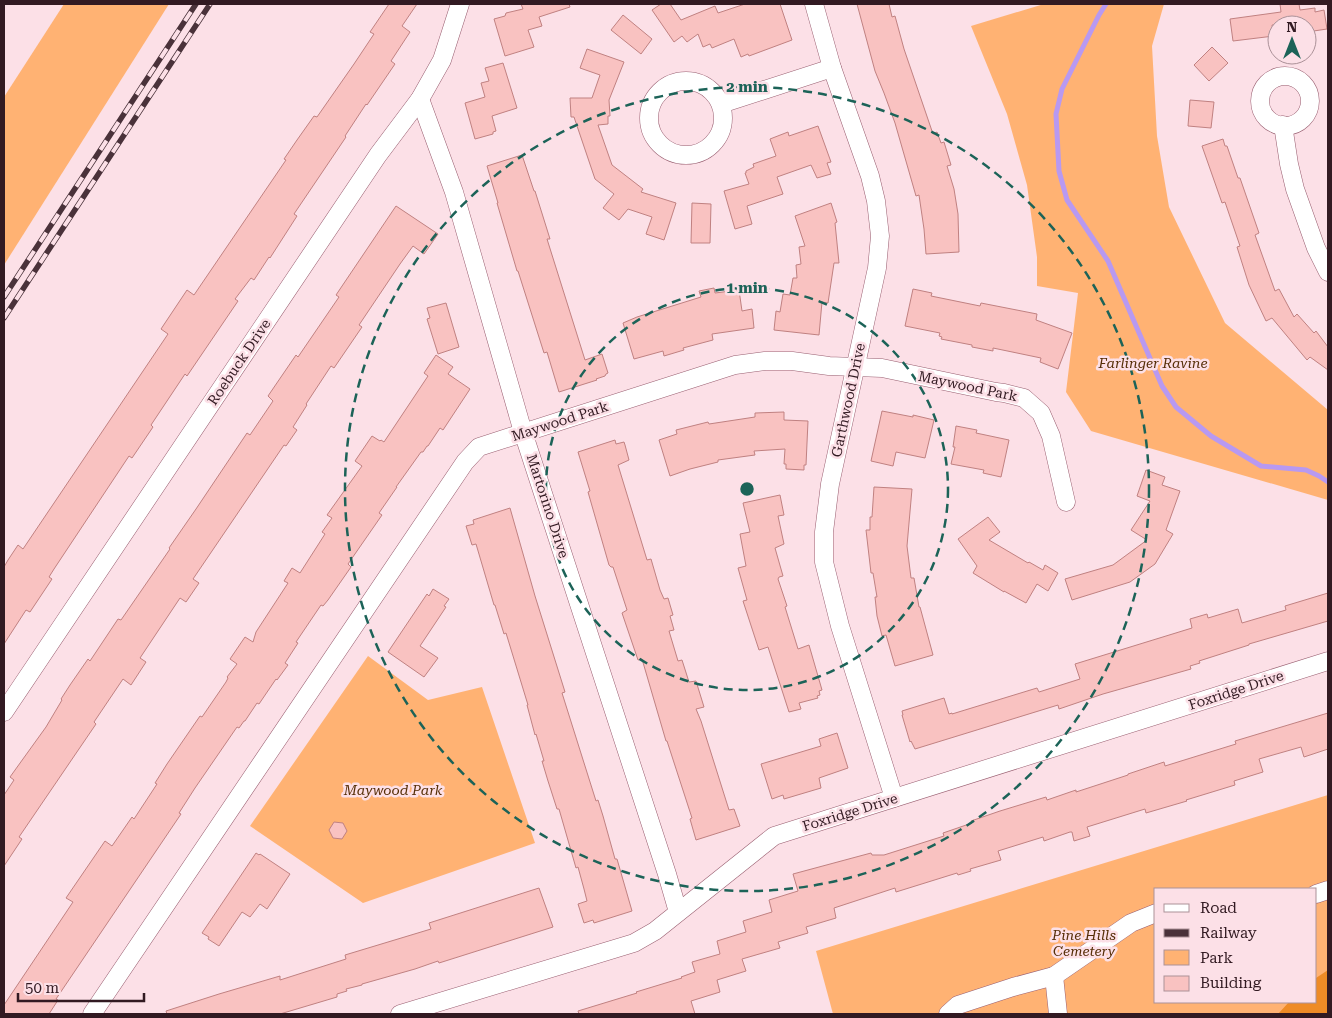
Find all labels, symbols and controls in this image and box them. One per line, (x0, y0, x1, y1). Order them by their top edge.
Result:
north arrow (1267, 15, 1317, 65)
text: N (1287, 19, 1298, 35)
text: 2 min (726, 78, 768, 96)
text: 1 min (726, 279, 768, 297)
street label: Roebuck Drive (204, 316, 274, 408)
street label: Garthwood Drive (828, 341, 868, 459)
park label: Farlinger Ravine (1097, 355, 1208, 371)
street label: Maywood Park (917, 368, 1019, 404)
street label: Maywood Park (510, 398, 611, 444)
street label: Martorino Drive (524, 452, 572, 560)
centre of rings (738, 480, 756, 498)
street label: Foxridge Drive (1187, 667, 1286, 713)
park label: Maywood Park (343, 782, 443, 798)
street label: Foxridge Drive (800, 790, 900, 834)
legend (1154, 888, 1317, 1003)
text: Road (1200, 899, 1237, 917)
text: Railway (1200, 924, 1257, 942)
park label: Pine Hills Cemetery (1051, 927, 1116, 959)
text: Park (1200, 949, 1234, 967)
scale bar (18, 970, 144, 1002)
text: Building (1200, 974, 1262, 992)
text: 50 m (25, 979, 60, 997)

